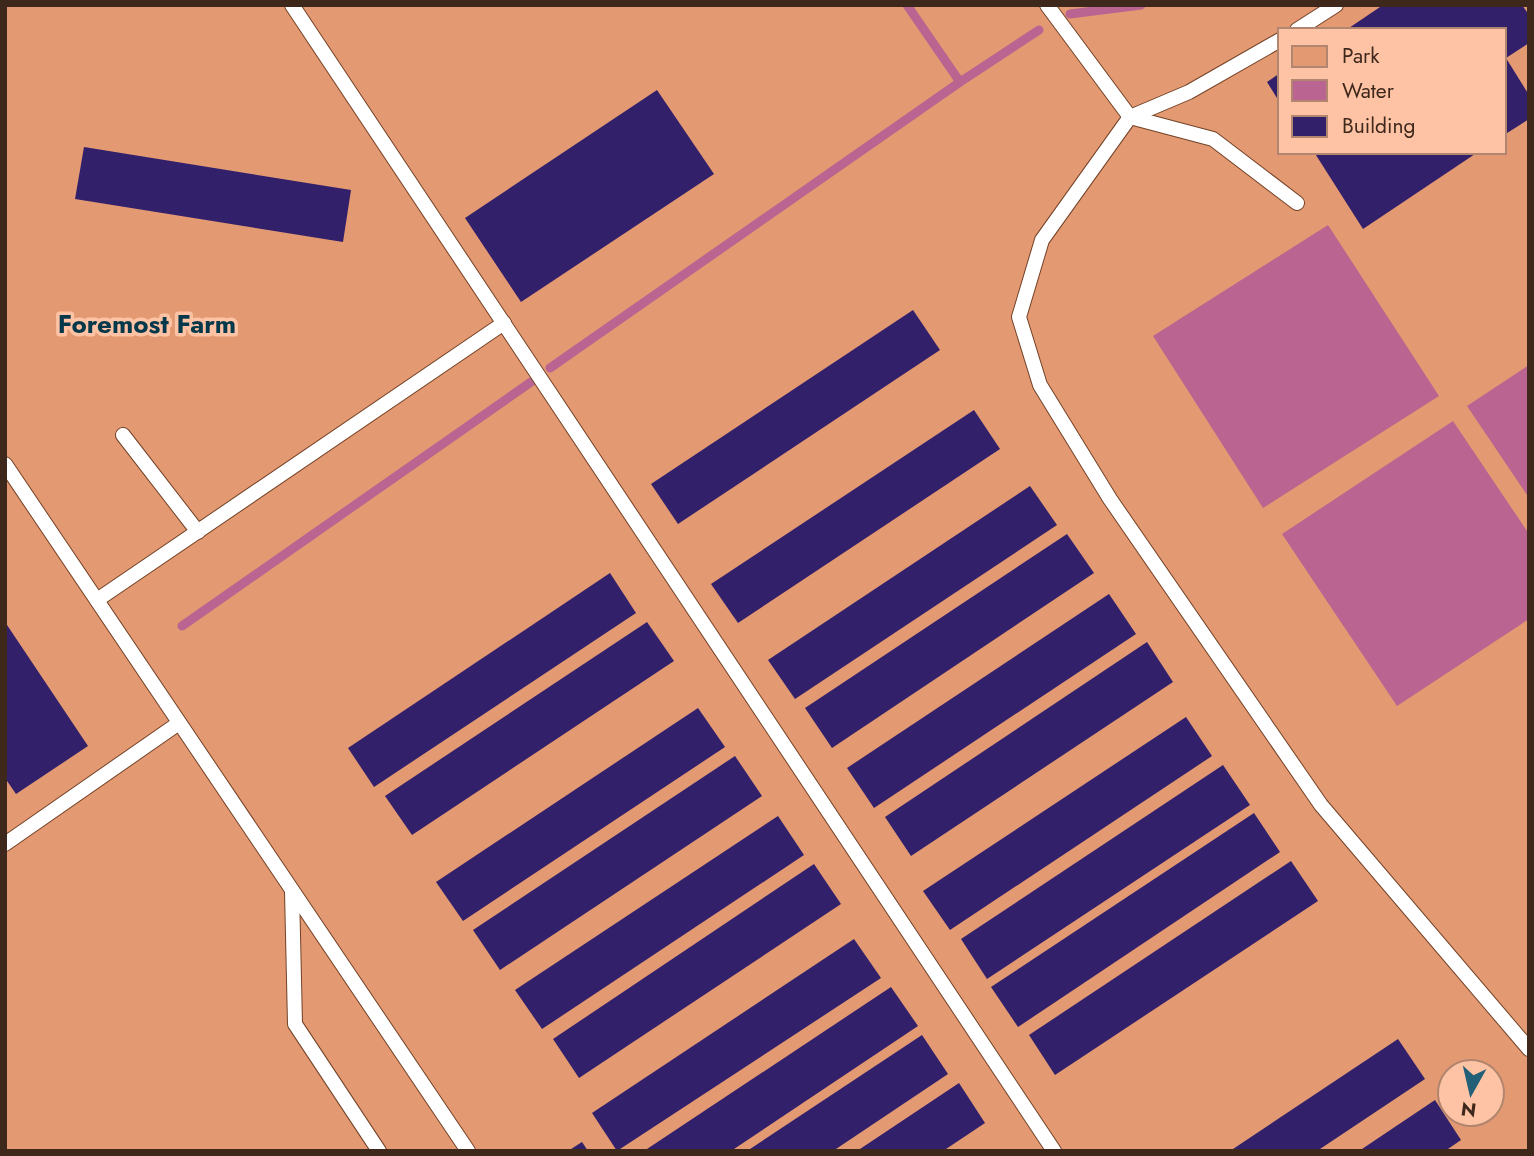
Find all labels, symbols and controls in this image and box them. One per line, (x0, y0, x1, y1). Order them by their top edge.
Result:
legend (1278, 28, 1506, 154)
text: Park (1342, 41, 1380, 71)
text: Water (1342, 76, 1395, 106)
text: Building (1342, 111, 1415, 141)
district label: Foremost Farm (58, 305, 236, 343)
north arrow (1436, 1058, 1506, 1128)
text: N (1459, 1095, 1478, 1124)

